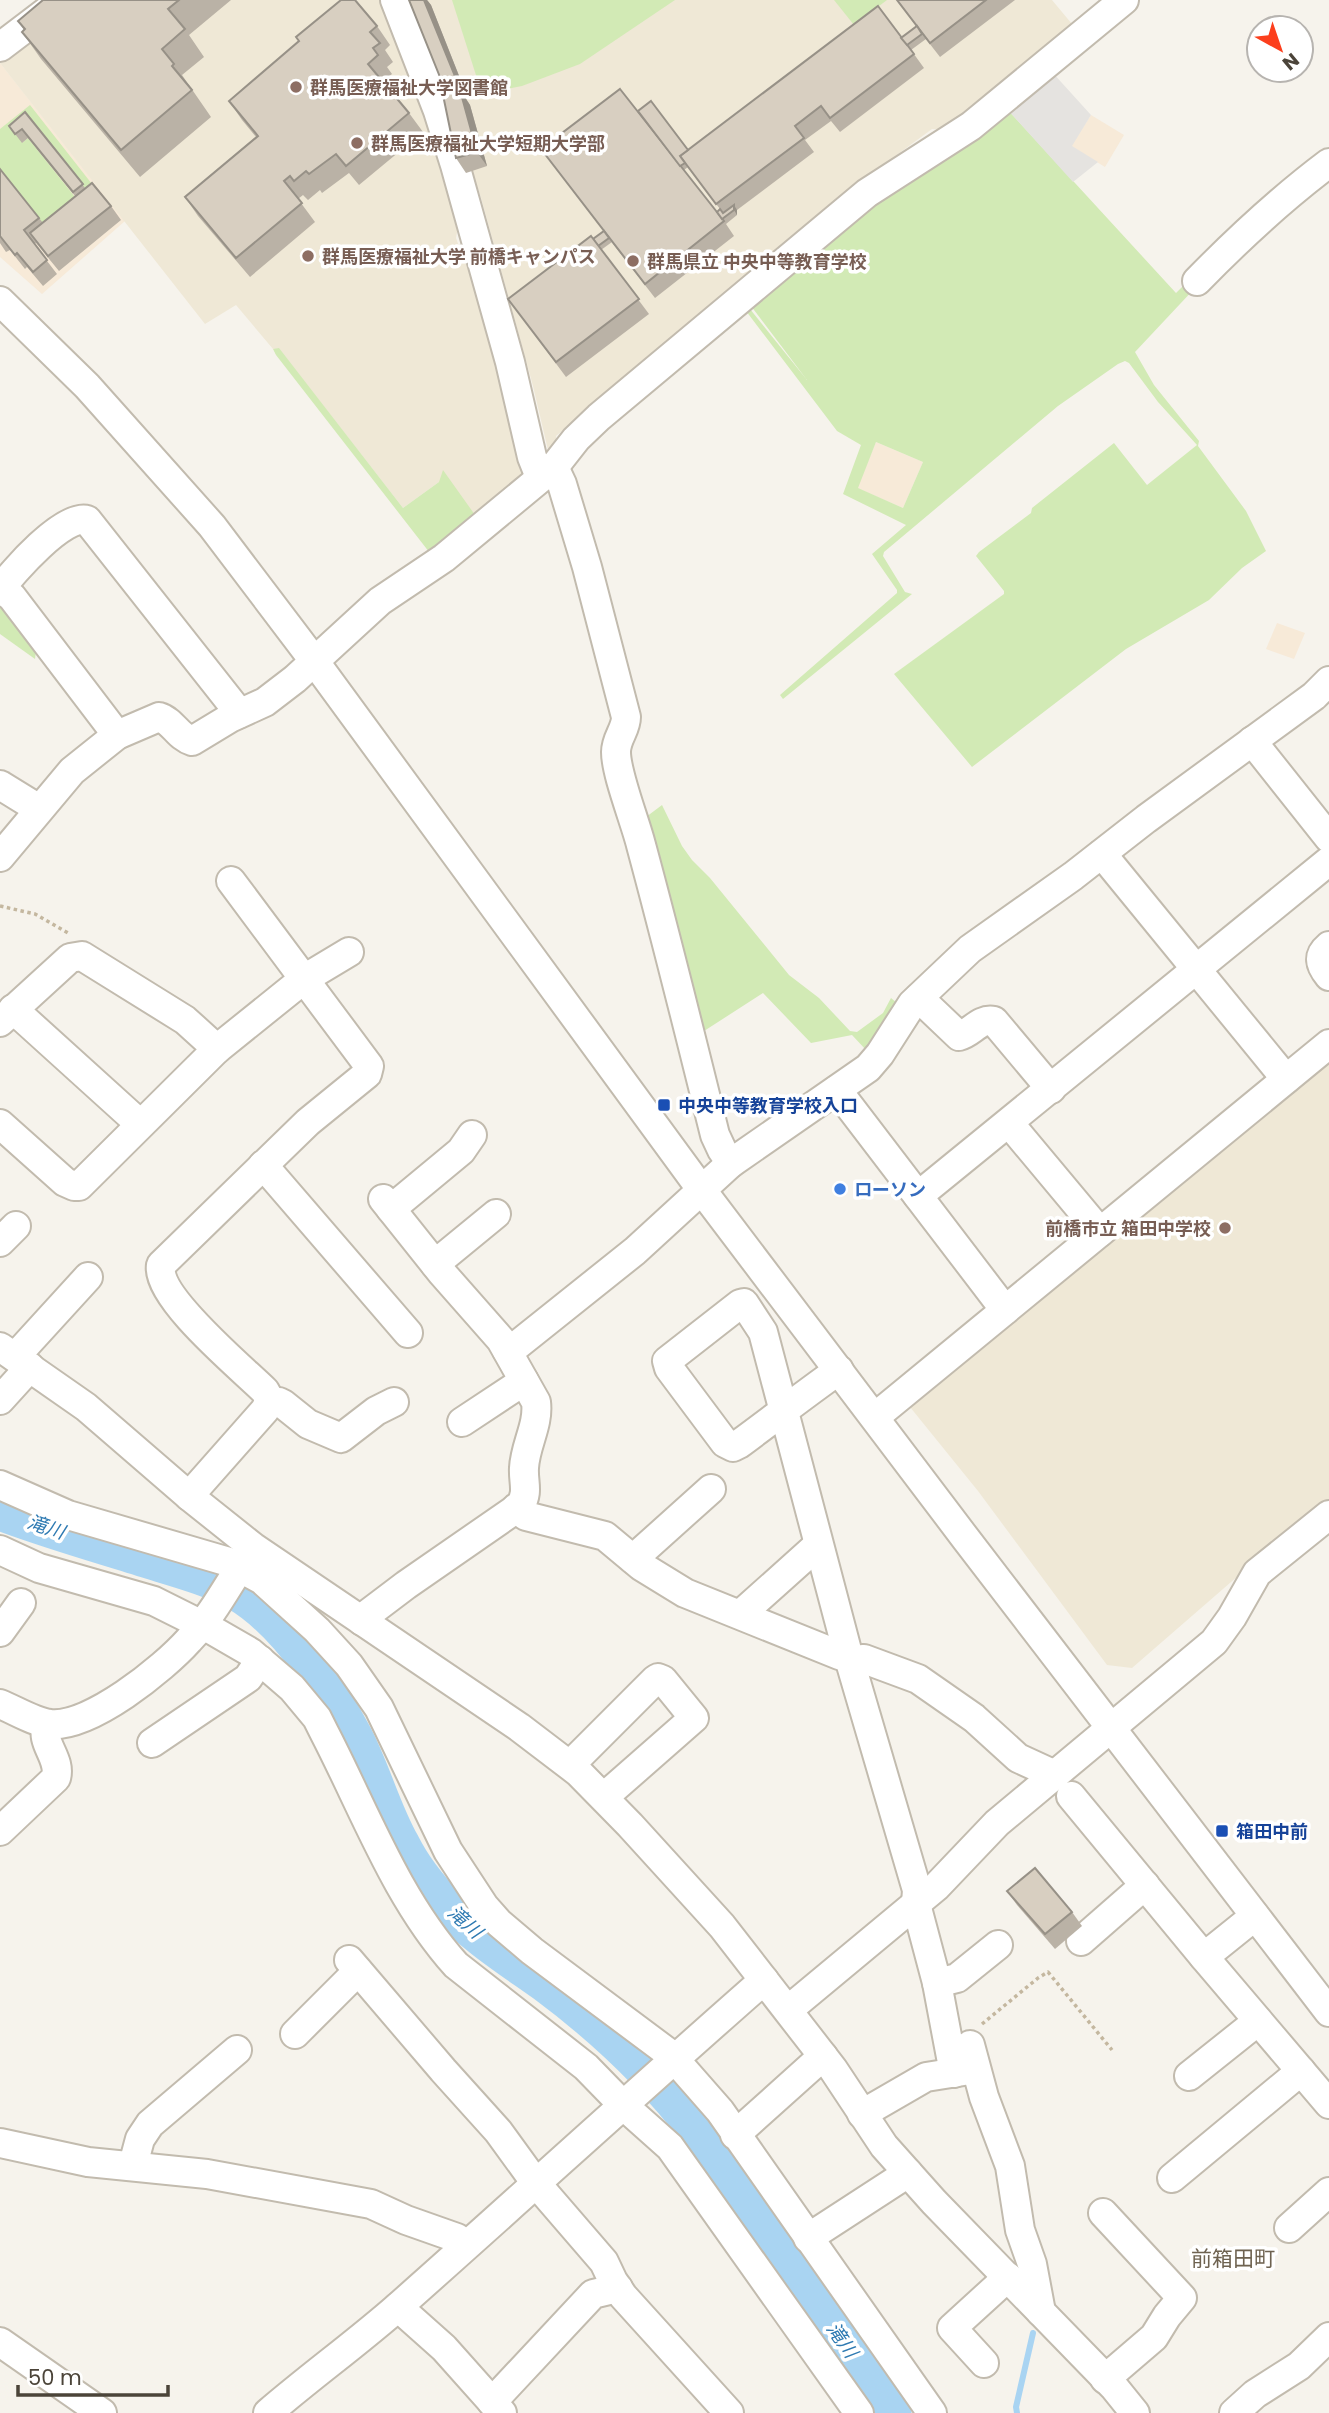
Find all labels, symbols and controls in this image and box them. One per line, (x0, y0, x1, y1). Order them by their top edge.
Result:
north arrow (1245, 14, 1315, 84)
text: N (1276, 47, 1305, 77)
place label: 群馬医療福祉大学図書館 (310, 75, 508, 100)
marker: 群馬医療福祉大学図書館 (288, 79, 304, 95)
place label: 群馬医療福祉大学短期大学部 (371, 131, 605, 156)
marker: 群馬医療福祉大学短期大学部 (349, 135, 365, 151)
place label: 群馬医療福祉大学 前橋キャンパス (322, 244, 596, 269)
marker: 群馬医療福祉大学 前橋キャンパス (300, 248, 316, 264)
place label: 群馬県立 中央中等教育学校 (647, 249, 867, 274)
marker: 群馬県立 中央中等教育学校 (625, 253, 641, 269)
place label: 中央中等教育学校入口 (678, 1093, 858, 1118)
marker: 中央中等教育学校入口 (656, 1097, 672, 1113)
place label: ローソン (854, 1177, 926, 1202)
marker: ローソン (832, 1181, 848, 1197)
place label: 前橋市立 箱田中学校 (1045, 1216, 1211, 1241)
marker: 前橋市立 箱田中学校 (1217, 1220, 1233, 1236)
water label: 滝川 (24, 1508, 70, 1546)
place label: 箱田中前 (1236, 1819, 1308, 1844)
marker: 箱田中前 (1214, 1823, 1230, 1839)
water label: 滝川 (442, 1899, 490, 1946)
district label: 前箱田町 (1191, 2244, 1275, 2273)
water label: 滝川 (820, 2317, 865, 2365)
scale bar (18, 2354, 168, 2398)
text: 50 m (28, 2363, 82, 2392)

